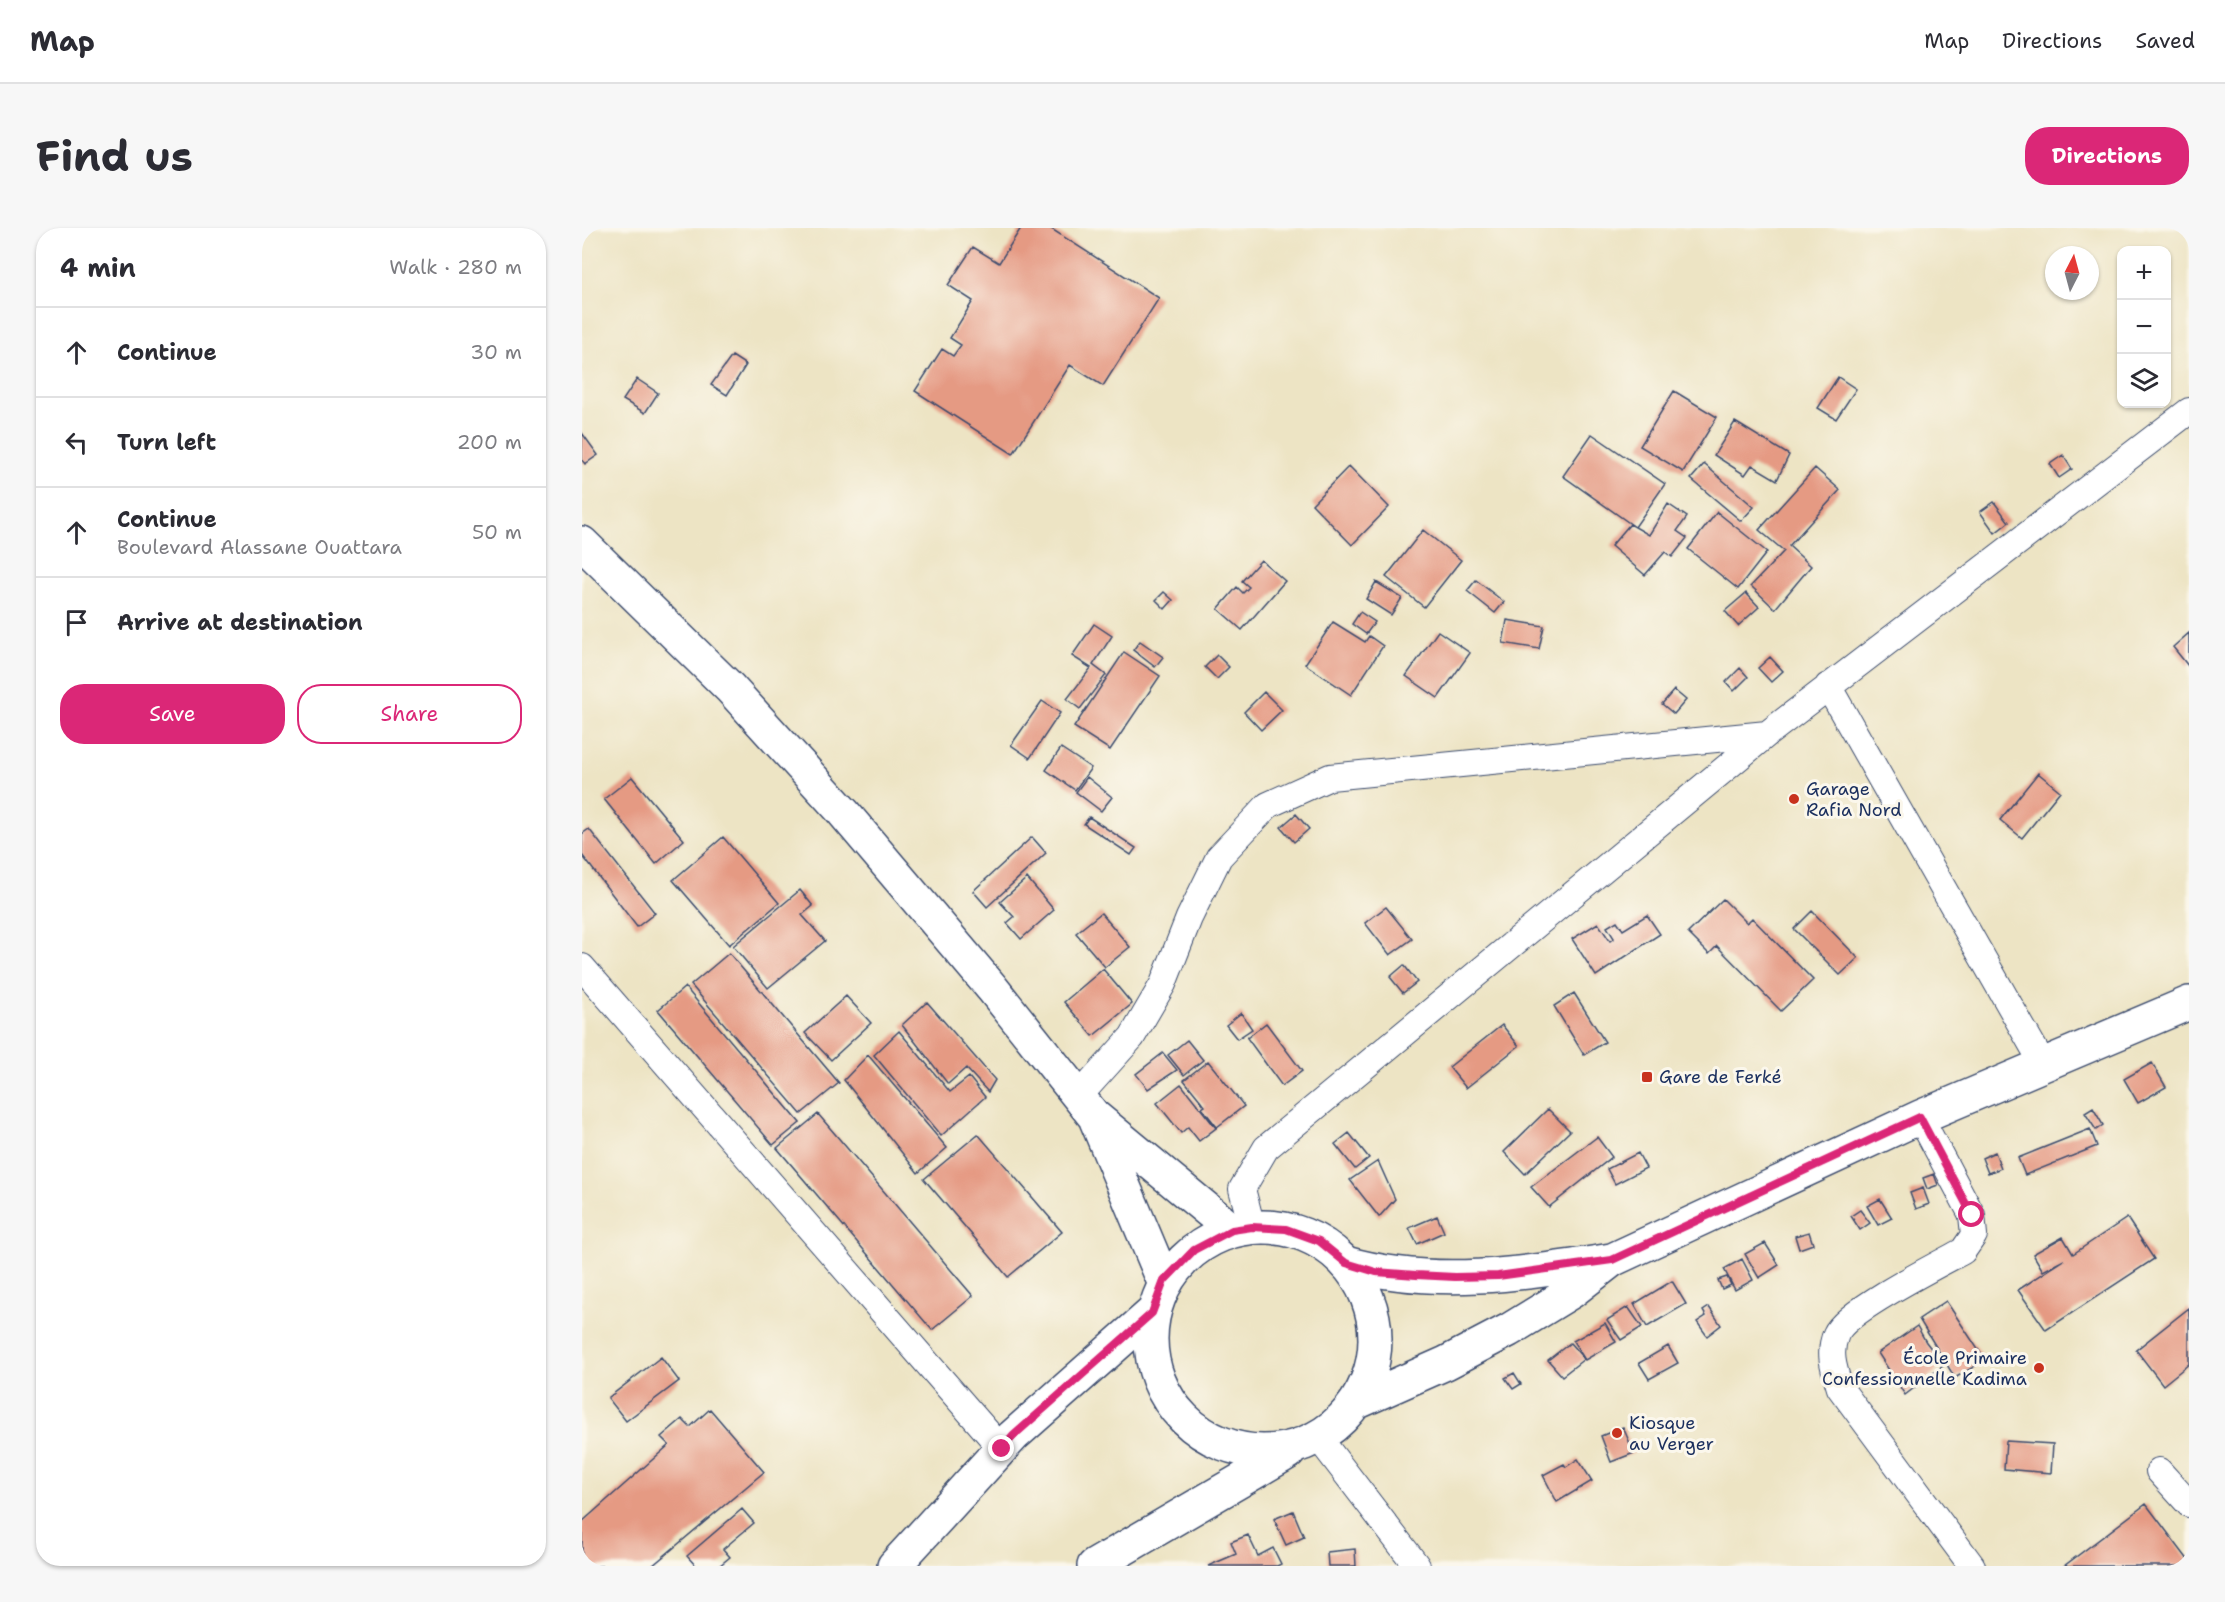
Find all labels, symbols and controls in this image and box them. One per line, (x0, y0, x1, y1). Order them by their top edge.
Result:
text: Map (30, 22, 95, 60)
text: Map (1924, 27, 1969, 55)
text: Directions (2002, 27, 2102, 55)
text: Saved (2135, 27, 2195, 55)
button: Directions (2025, 127, 2189, 185)
text: Find us (36, 128, 193, 184)
north arrow (2045, 246, 2099, 300)
map controls (2117, 246, 2171, 408)
button: + (2117, 246, 2171, 300)
text: 4 min (60, 250, 136, 285)
text: Walk · 280 m (389, 254, 522, 280)
button: − (2117, 300, 2171, 354)
icon: ahead (60, 336, 93, 369)
text: Continue (117, 338, 217, 367)
text: 30 m (470, 339, 522, 365)
button: layers (2117, 354, 2171, 408)
icon: left (60, 426, 93, 459)
text: Turn left (117, 428, 216, 457)
text: 200 m (457, 429, 522, 455)
text: Continue (117, 505, 217, 534)
icon: ahead (60, 516, 93, 549)
text: 50 m (472, 519, 522, 545)
text: Boulevard Alassane Ouattara (117, 534, 402, 560)
icon: arrive (60, 606, 93, 639)
text: Arrive at destination (117, 608, 363, 637)
button: Save (60, 684, 285, 744)
button: Share (297, 684, 522, 744)
place label: Garage Rafia Nord (1806, 777, 1902, 822)
marker: Garage Rafia Nord (1787, 792, 1801, 806)
place label: Gare de Ferké (1659, 1065, 1782, 1089)
marker: Gare de Ferké (1640, 1070, 1654, 1084)
route start (1958, 1201, 1984, 1227)
place label: École Primaire Confessionnelle Kadima (1822, 1346, 2027, 1391)
marker: École Primaire Confessionnelle Kadima (2032, 1361, 2046, 1375)
place label: Kiosque au Verger (1629, 1411, 1714, 1456)
marker: Kiosque au Verger (1610, 1426, 1624, 1440)
route end (988, 1435, 1014, 1461)

